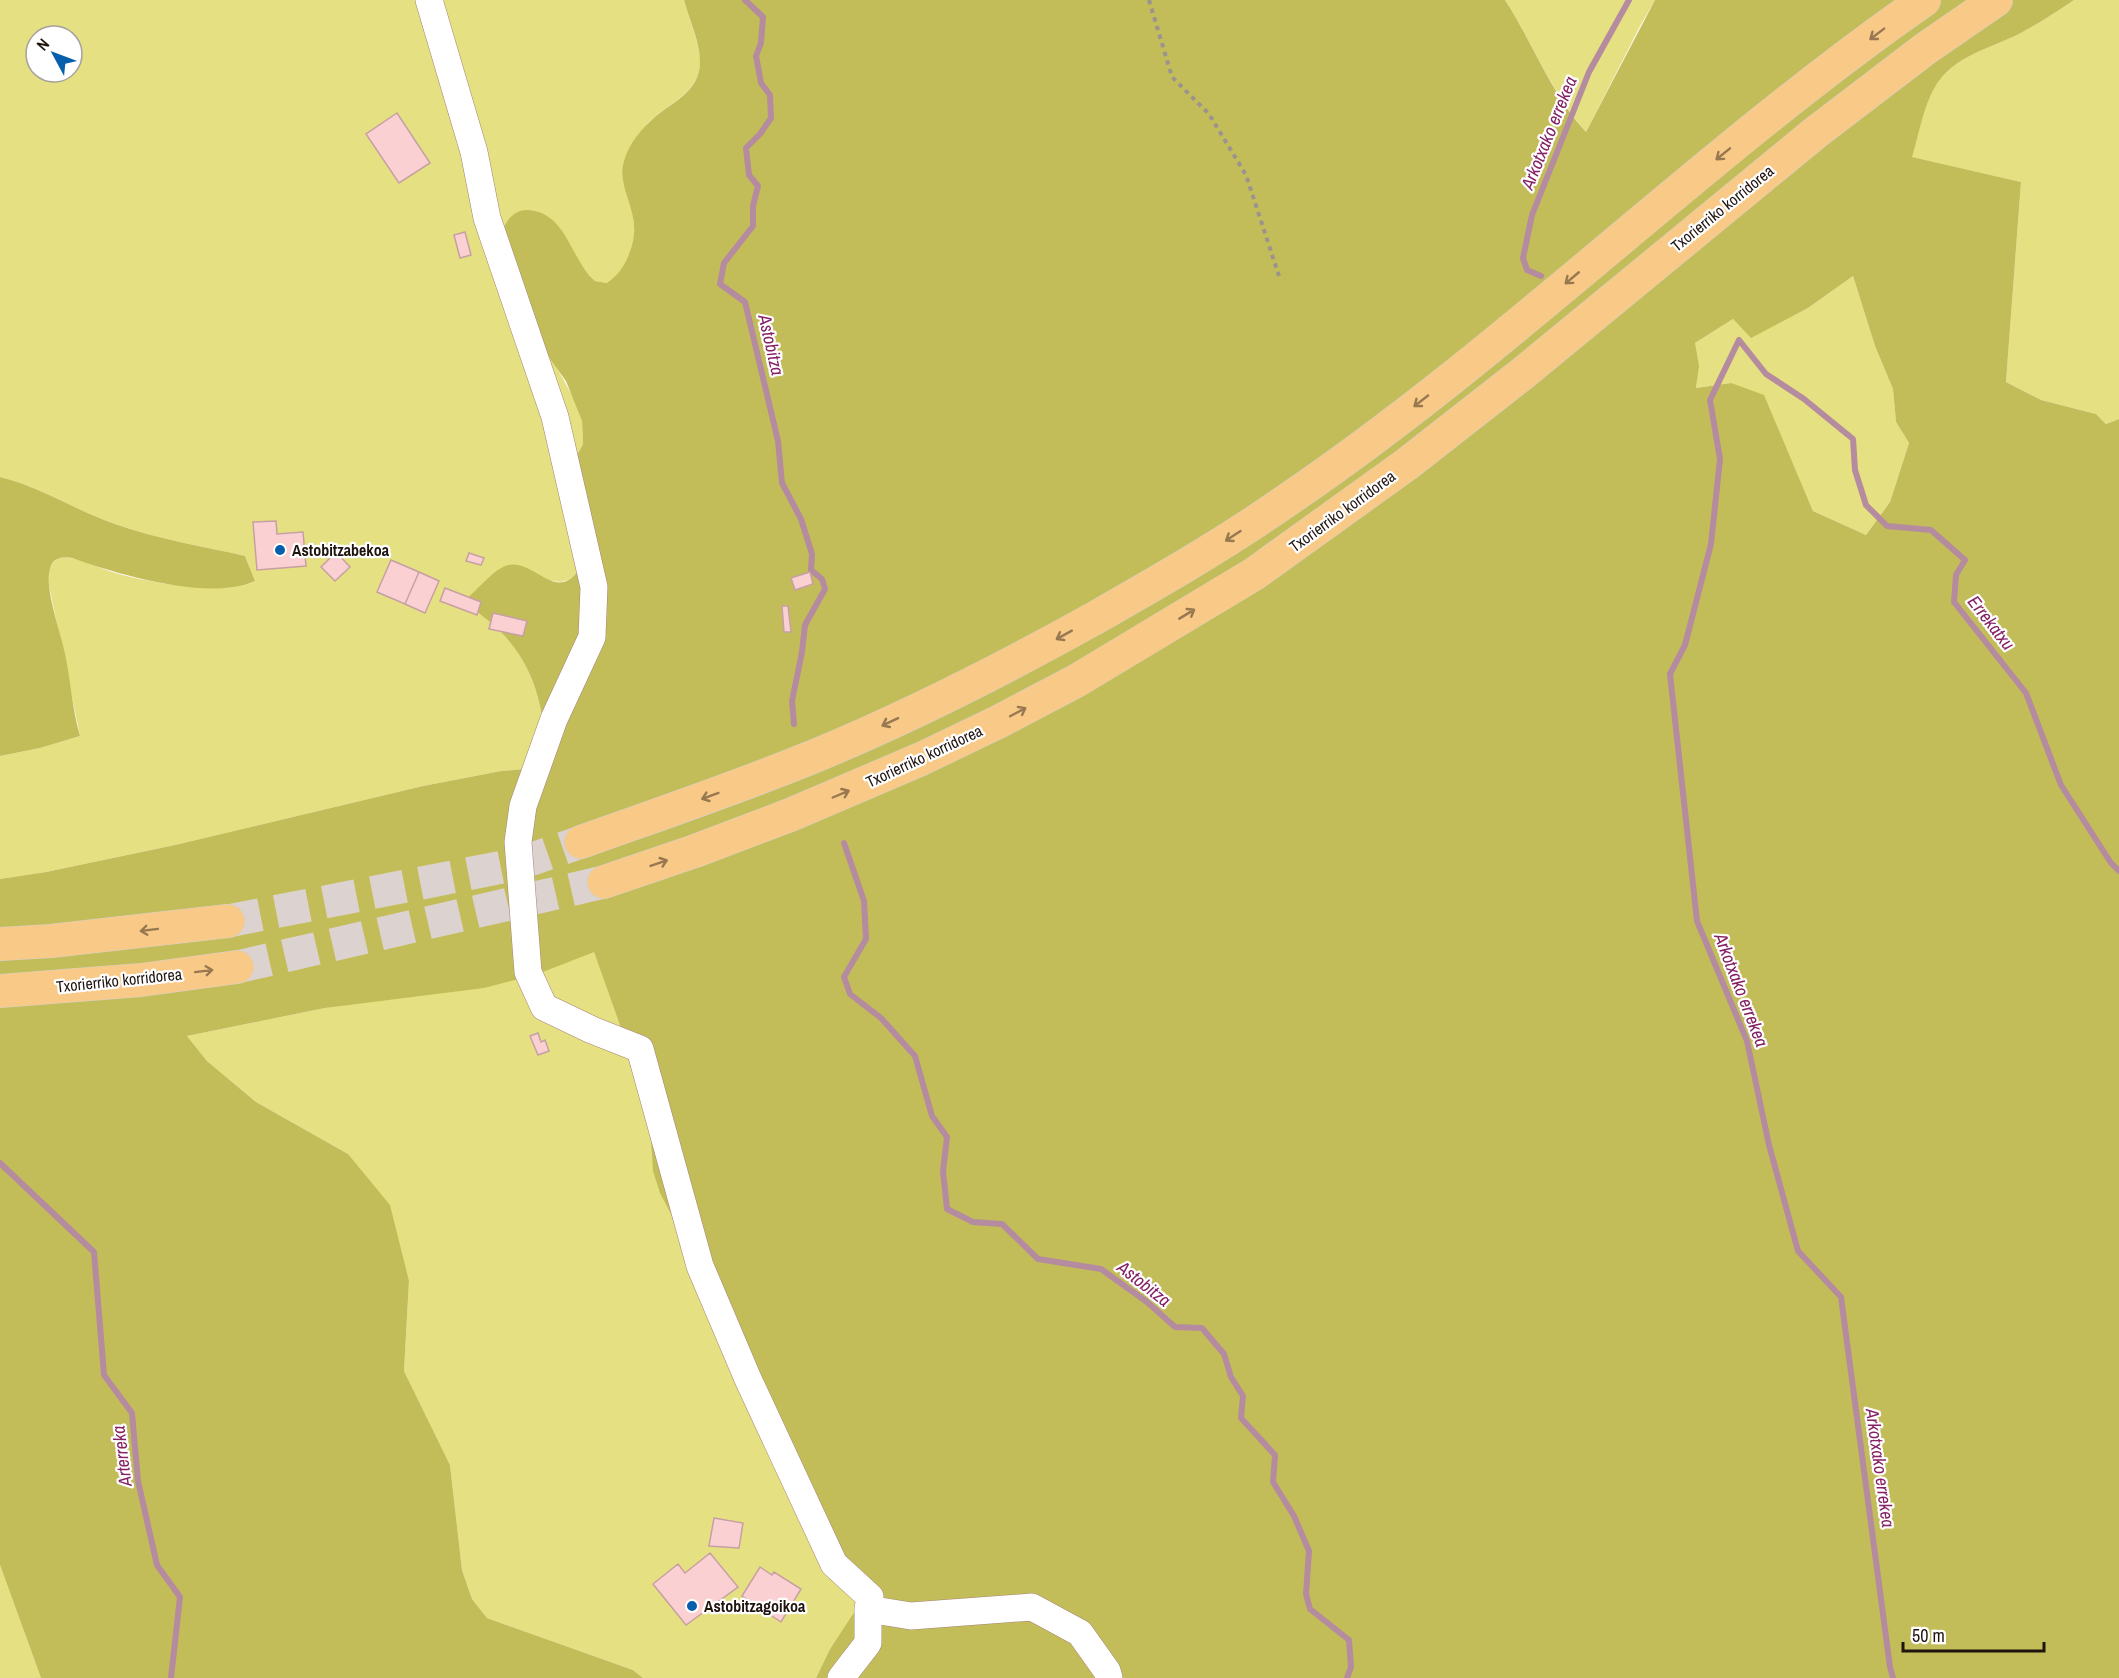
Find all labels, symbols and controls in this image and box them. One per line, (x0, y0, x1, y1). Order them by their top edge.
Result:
north arrow (24, 24, 84, 84)
one-way arrow (1869, 28, 1885, 41)
text: N (31, 33, 54, 55)
water label: Arkotxako errekea (1514, 73, 1583, 194)
one-way arrow (1715, 148, 1731, 161)
street label: Txorierriko korridorea (1666, 159, 1779, 256)
one-way arrow (1565, 271, 1581, 284)
water label: Astobitza (752, 311, 791, 378)
one-way arrow (1414, 395, 1430, 408)
street label: Txorierriko korridorea (1284, 465, 1400, 557)
one-way arrow (1225, 531, 1242, 543)
place label: Astobitzabekoa (292, 539, 390, 561)
marker: Astobitzabekoa (273, 543, 287, 557)
water label: Errekatxu (1962, 590, 2021, 655)
one-way arrow (1178, 608, 1195, 620)
one-way arrow (1056, 630, 1074, 641)
one-way arrow (1009, 705, 1027, 717)
one-way arrow (881, 716, 899, 728)
street label: Txorierriko korridorea (862, 719, 986, 793)
one-way arrow (832, 788, 850, 799)
one-way arrow (701, 791, 720, 802)
one-way arrow (649, 857, 668, 868)
one-way arrow (140, 925, 160, 936)
water label: Arkotxako errekea (1708, 928, 1775, 1050)
street label: Txorierriko korridorea (55, 962, 184, 998)
one-way arrow (194, 966, 214, 977)
water label: Astobitza (1112, 1254, 1176, 1312)
water label: Arkotxako errekea (1860, 1406, 1901, 1529)
water label: Arterreka (105, 1424, 138, 1489)
place label: Astobitzagoikoa (704, 1595, 806, 1617)
marker: Astobitzagoikoa (685, 1599, 699, 1613)
scale bar (1903, 1615, 2044, 1653)
text: 50 m (1912, 1623, 1945, 1648)

